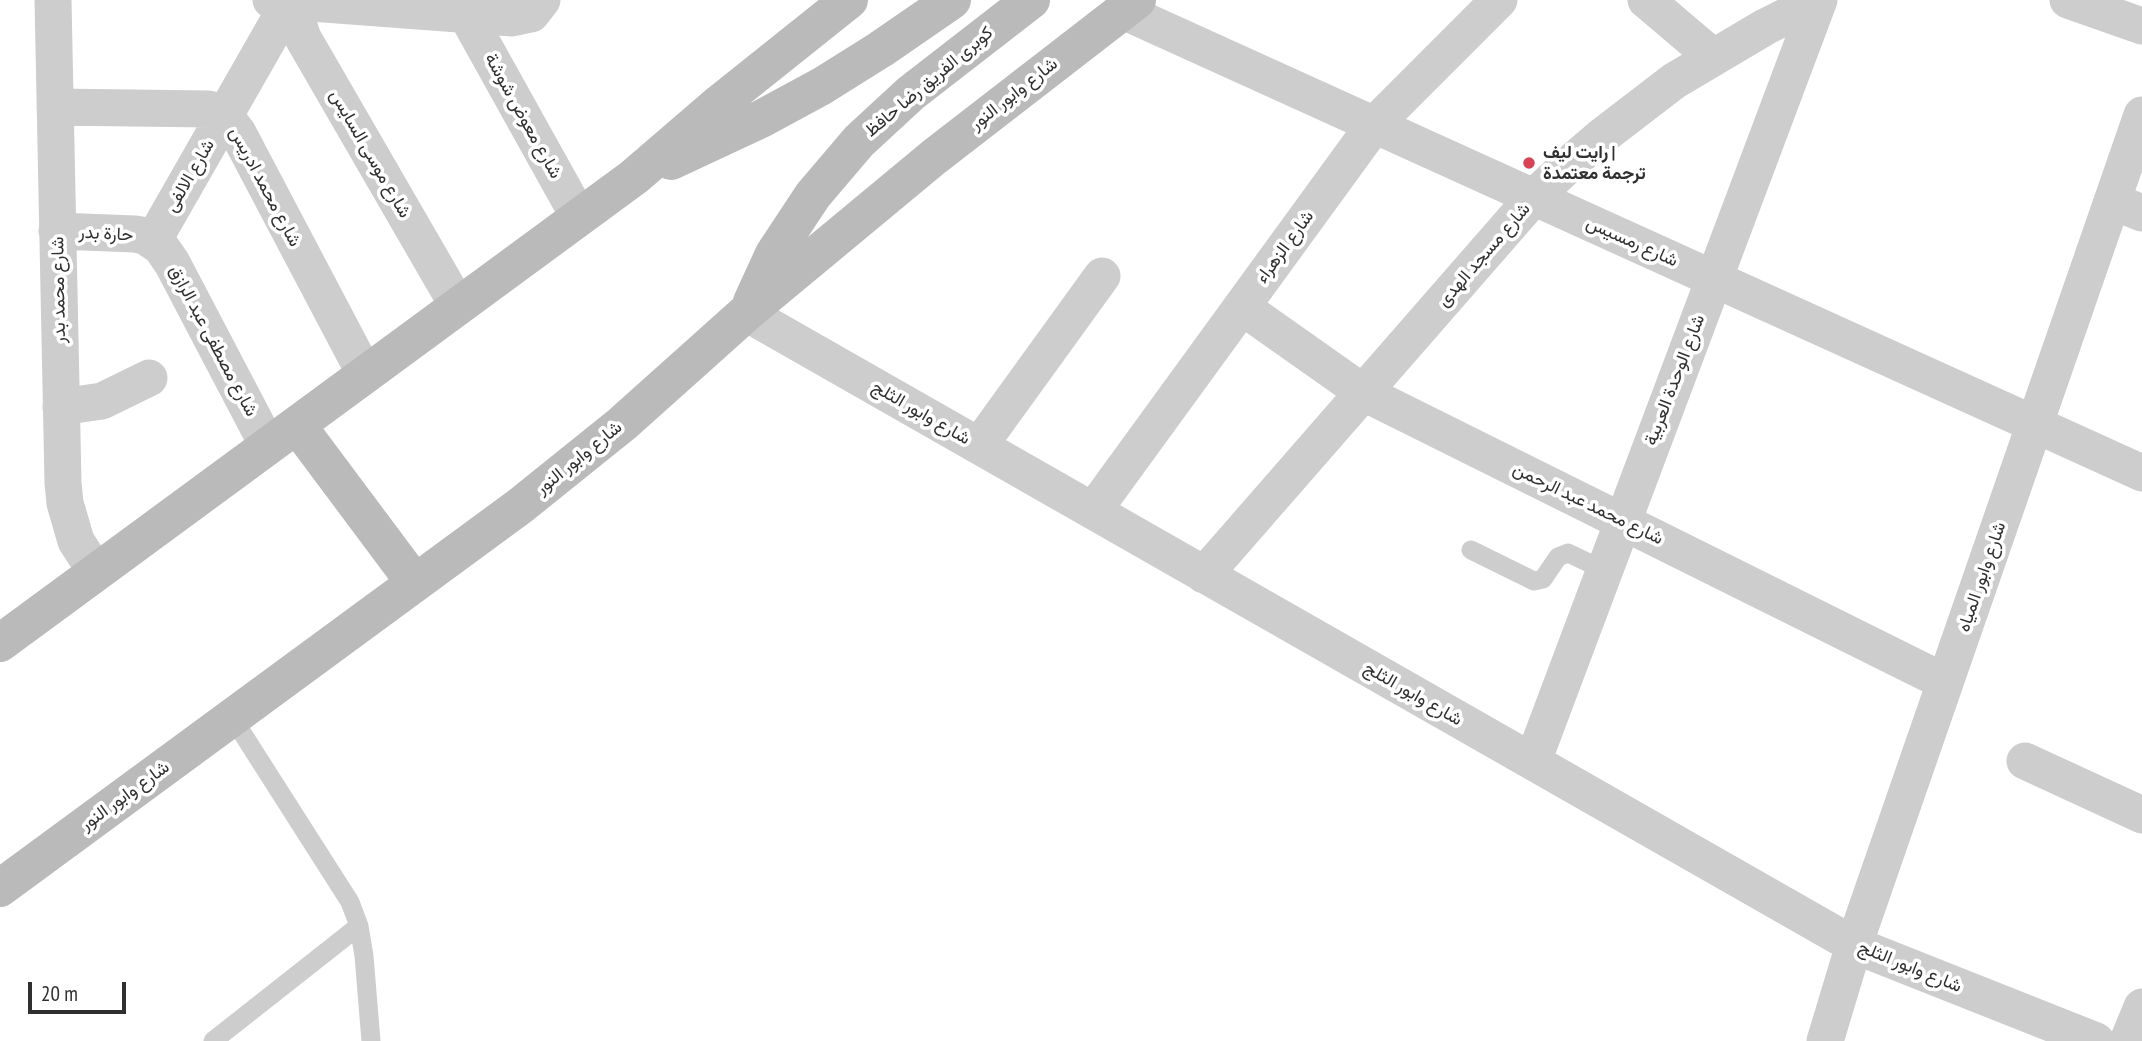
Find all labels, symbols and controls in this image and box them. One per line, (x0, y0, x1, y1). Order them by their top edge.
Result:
street label: كوبرى الفريق رضا حافظ (861, 22, 997, 142)
street label: شارع معوض شوشة (480, 50, 566, 182)
street label: شارع وابور النور (966, 53, 1062, 135)
street label: شارع موسى السايس (325, 86, 415, 222)
street label: شارع محمد ادريس (224, 123, 306, 251)
street label: شارع الالفى (161, 136, 219, 216)
place label: رايت ليف | ترجمة معتمدة (1543, 142, 1646, 184)
marker: رايت ليف | ترجمة معتمدة (1521, 155, 1537, 171)
street label: شارع مسجد الهدى (1433, 198, 1535, 312)
street label: شارع الزهراء (1251, 206, 1319, 288)
street label: شارع رمسيس (1583, 212, 1681, 272)
street label: حارة بدر (78, 222, 134, 246)
street label: شارع محمد بدر (47, 237, 71, 343)
street label: شارع مصطفى عبد الرازق (164, 262, 262, 420)
street label: شارع الوحدة العربية (1640, 311, 1710, 449)
street label: شارع وابور الثلج (868, 376, 974, 450)
street label: شارع وابور النور (531, 417, 627, 499)
street label: شارع محمد عبد الرحمن (1509, 458, 1667, 550)
street label: شارع وابور المياه (1953, 519, 2011, 635)
street label: شارع وابور الثلج (1360, 657, 1466, 731)
street label: شارع وابور النور (76, 756, 174, 836)
street label: شارع وابور الثلج (1855, 936, 1965, 998)
scale bar (32, 968, 130, 1012)
text: 20 m (41, 980, 78, 1007)

